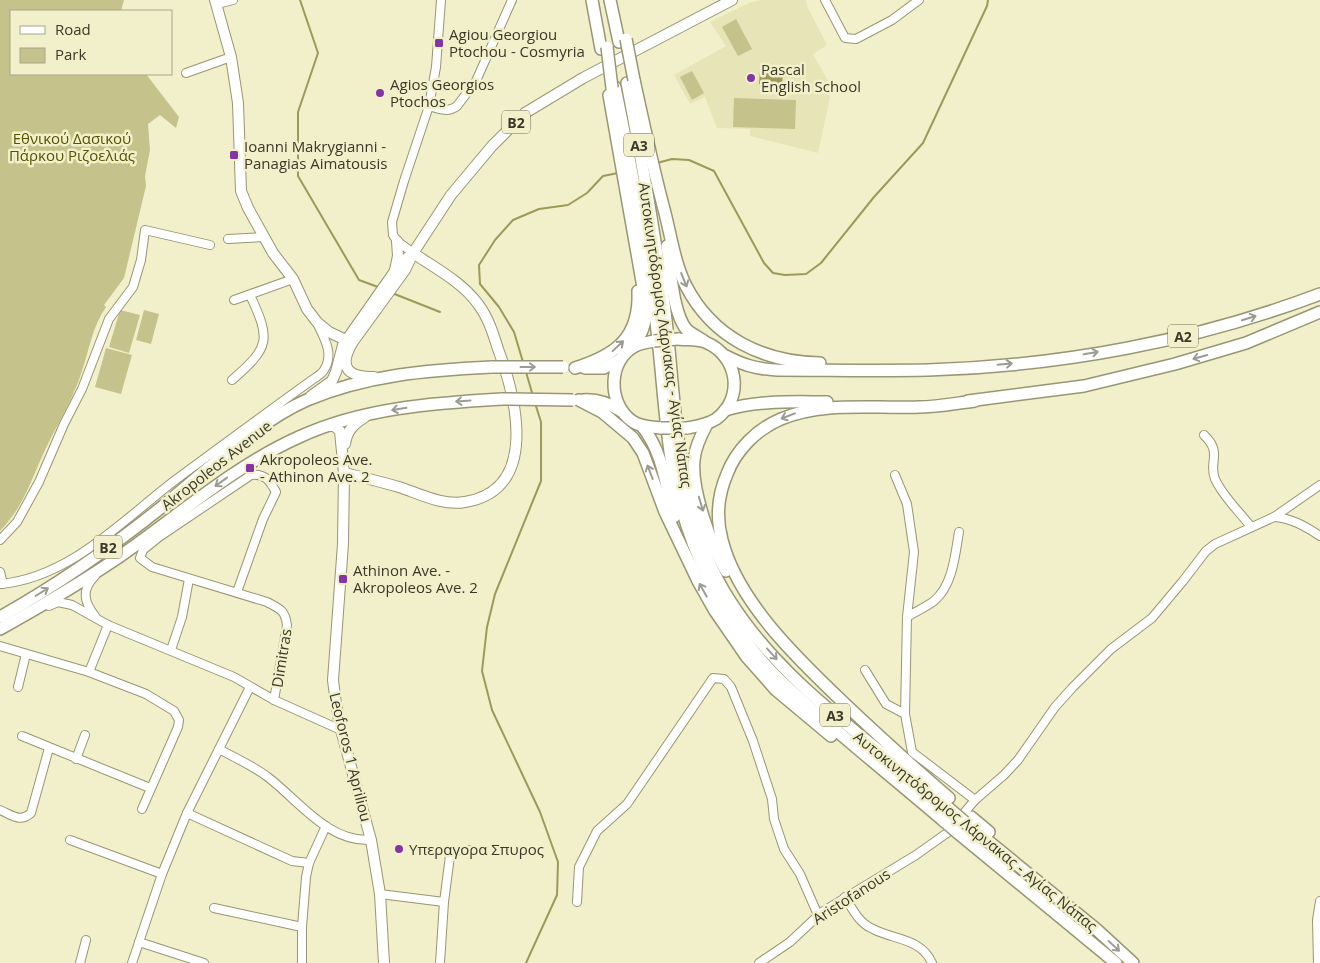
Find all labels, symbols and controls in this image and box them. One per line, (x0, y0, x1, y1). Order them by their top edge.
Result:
legend (10, 10, 172, 75)
text: Road (55, 19, 91, 39)
place label: Agiou Georgiou Ptochou - Cosmyria (449, 24, 585, 61)
marker: Agiou Georgiou Ptochou - Cosmyria (433, 37, 445, 49)
text: Park (55, 44, 86, 64)
place label: Pascal English School (761, 59, 861, 96)
marker: Pascal English School (745, 72, 757, 84)
place label: Agios Georgios Ptochos (390, 74, 494, 111)
marker: Agios Georgios Ptochos (374, 87, 386, 99)
road number: B2 (502, 110, 530, 134)
park label: Εθνικού Δασικού Πάρκου Ριζοελιάς (9, 128, 135, 165)
road number: A3 (624, 134, 654, 156)
place label: Ioanni Makrygianni - Panagias Aimatousis (244, 136, 387, 173)
marker: Ioanni Makrygianni - Panagias Aimatousis (228, 149, 240, 161)
street label: Αυτοκινητόδρομος Λάρνακας - Αγίας Νάπας (635, 181, 697, 489)
one-way arrow (680, 272, 690, 287)
one-way arrow (1241, 313, 1257, 323)
road number: A2 (1168, 324, 1198, 348)
one-way arrow (611, 341, 624, 352)
one-way arrow (1082, 348, 1098, 358)
one-way arrow (1192, 352, 1208, 362)
one-way arrow (996, 359, 1012, 369)
one-way arrow (520, 362, 536, 372)
one-way arrow (455, 397, 471, 406)
one-way arrow (391, 404, 407, 414)
one-way arrow (781, 412, 796, 421)
street label: Akropoleos Avenue (157, 415, 275, 515)
place label: Akropoleos Ave. - Athinon Ave. 2 (260, 449, 372, 486)
marker: Akropoleos Ave. - Athinon Ave. 2 (244, 462, 256, 474)
one-way arrow (645, 465, 654, 481)
one-way arrow (215, 476, 228, 487)
one-way arrow (696, 496, 706, 512)
road number: B2 (94, 536, 122, 558)
place label: Athinon Ave. - Akropoleos Ave. 2 (353, 560, 478, 597)
marker: Athinon Ave. - Akropoleos Ave. 2 (337, 573, 349, 585)
one-way arrow (698, 582, 708, 597)
one-way arrow (34, 587, 48, 597)
street label: Dimitras (266, 627, 296, 689)
one-way arrow (766, 647, 778, 660)
street label: Leoforos 1 Apriliou (325, 690, 377, 824)
road number: A3 (820, 704, 850, 726)
street label: Αυτοκινητόδρομος Λάρνακας - Αγίας Νάπας (850, 726, 1102, 936)
place label: Υπεραγορα Σπυρος (409, 839, 544, 859)
marker: Υπεραγορα Σπυρος (393, 843, 405, 855)
street label: Aristofanous (808, 863, 894, 929)
one-way arrow (1108, 940, 1121, 952)

